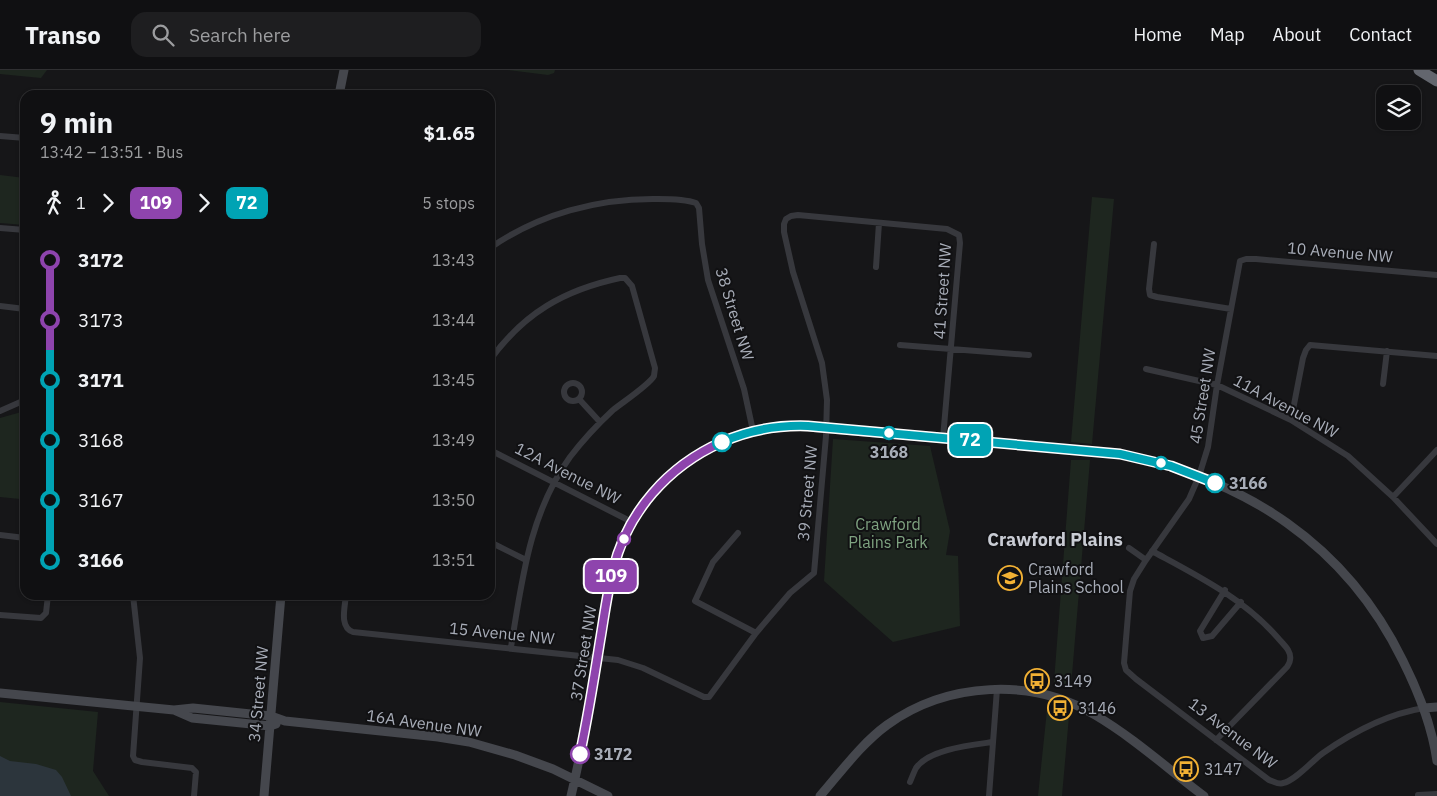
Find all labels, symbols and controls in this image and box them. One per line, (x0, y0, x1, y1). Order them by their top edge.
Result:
search box (131, 12, 481, 57)
text: Transo (25, 19, 101, 51)
icon: search (149, 21, 177, 49)
text: Search here (189, 23, 291, 47)
text: Home (1134, 23, 1182, 46)
text: Map (1210, 23, 1245, 46)
text: About (1273, 23, 1321, 46)
text: Contact (1349, 23, 1412, 46)
map controls (1376, 85, 1421, 130)
button: layers (1376, 85, 1421, 130)
text: 9 min (40, 104, 113, 141)
text: $1.65 (423, 121, 475, 145)
text: 13:42 – 13:51 · Bus (40, 142, 183, 162)
icon: walk (40, 189, 68, 217)
icon: forward (94, 189, 122, 217)
icon: forward (190, 189, 218, 217)
text: 109 (140, 191, 172, 214)
text: 72 (236, 191, 258, 214)
text: 1 (76, 193, 86, 213)
text: 5 stops (422, 193, 475, 213)
street label: 10 Avenue NW (1286, 237, 1394, 267)
street label: 41 Street NW (929, 242, 955, 340)
text: 3172 (78, 248, 124, 272)
text: 13:43 (432, 250, 475, 270)
street label: 38 Street NW (711, 265, 759, 363)
text: 3173 (78, 308, 124, 332)
text: 13:44 (432, 310, 475, 330)
street label: 45 Street NW (1185, 347, 1219, 445)
text: 3171 (78, 368, 124, 392)
text: 13:45 (432, 370, 475, 390)
street label: 11A Avenue NW (1230, 370, 1342, 442)
line badge: 72 (948, 424, 992, 456)
marker: 3168 (882, 426, 896, 440)
text: 3168 (78, 428, 124, 452)
text: 72 (959, 428, 981, 451)
text: 13:49 (432, 430, 475, 450)
unlabelled marker (712, 432, 732, 452)
street label: 12A Avenue NW (512, 438, 624, 508)
place label: 3168 (870, 442, 908, 462)
street label: 39 Street NW (793, 444, 821, 542)
unlabelled marker (1154, 456, 1168, 470)
marker: 3166 (1205, 473, 1225, 493)
place label: 3166 (1229, 473, 1268, 493)
text: 3167 (78, 488, 124, 512)
text: 13:50 (432, 490, 475, 510)
park label: Crawford Plains Park (848, 514, 928, 552)
district label: Crawford Plains (987, 528, 1123, 551)
unlabelled marker (617, 532, 631, 546)
text: 3166 (78, 548, 124, 572)
text: 13:51 (432, 550, 475, 570)
place label: Crawford Plains School (1028, 559, 1124, 597)
line badge: 109 (582, 560, 640, 592)
text: 109 (595, 564, 627, 587)
school or university icon: Crawford Plains School (997, 565, 1023, 591)
street label: 37 Street NW (566, 604, 600, 702)
street label: 15 Avenue NW (448, 618, 556, 648)
street label: 34 Street NW (244, 645, 272, 743)
bus stop icon: 3149 (1024, 668, 1050, 694)
place label: 3149 (1054, 671, 1092, 691)
street label: 13 Avenue NW (1185, 693, 1281, 773)
bus stop icon: 3146 (1047, 695, 1073, 721)
place label: 3146 (1078, 698, 1116, 718)
street label: 16A Avenue NW (365, 705, 483, 741)
marker: 3172 (570, 744, 590, 764)
place label: 3172 (594, 744, 632, 764)
bus stop icon: 3147 (1173, 756, 1199, 782)
place label: 3147 (1204, 759, 1242, 779)

